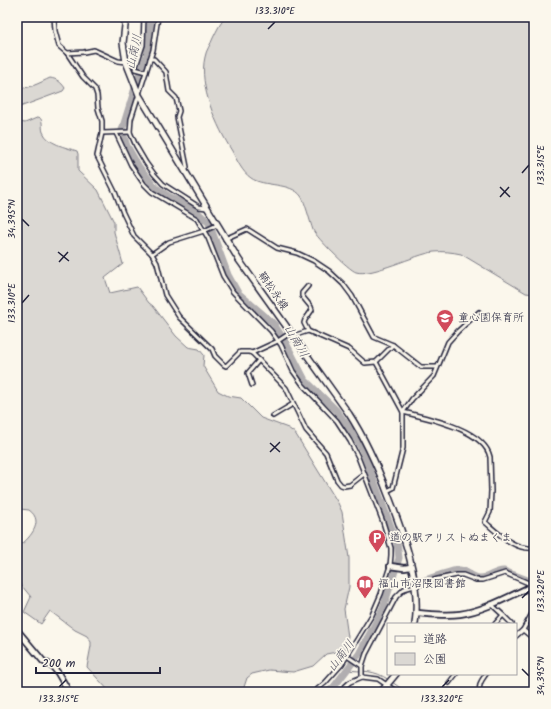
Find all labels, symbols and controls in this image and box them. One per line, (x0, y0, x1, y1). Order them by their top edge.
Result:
text: 133.310°E (255, 3, 296, 19)
water label: 山南川 (121, 32, 147, 72)
text: 133.315°E (533, 144, 549, 185)
text: 34.395°N (4, 199, 20, 239)
street label: 鞆松永線 (253, 268, 293, 314)
text: 133.310°E (4, 282, 20, 323)
school or university icon: 童心園保育所 (435, 308, 455, 333)
place label: 童心園保育所 (458, 309, 524, 327)
water label: 山南川 (279, 321, 313, 361)
parking icon: 道の駅アリストぬまくま (367, 528, 387, 553)
place label: 道の駅アリストぬまくま (390, 529, 512, 547)
text: 133.320°E (533, 569, 549, 612)
library icon: 福山市沼隈図書館 (355, 574, 375, 599)
place label: 福山市沼隈図書館 (378, 575, 466, 593)
legend (387, 623, 517, 675)
text: 道路 (423, 630, 447, 649)
water label: 山南川 (323, 636, 359, 676)
scale bar (36, 649, 160, 675)
text: 公園 (423, 650, 447, 669)
text: 200 m (42, 654, 76, 673)
text: 34.395°N (533, 656, 549, 696)
text: 133.315°E (39, 691, 80, 707)
text: 133.320°E (421, 691, 464, 707)

